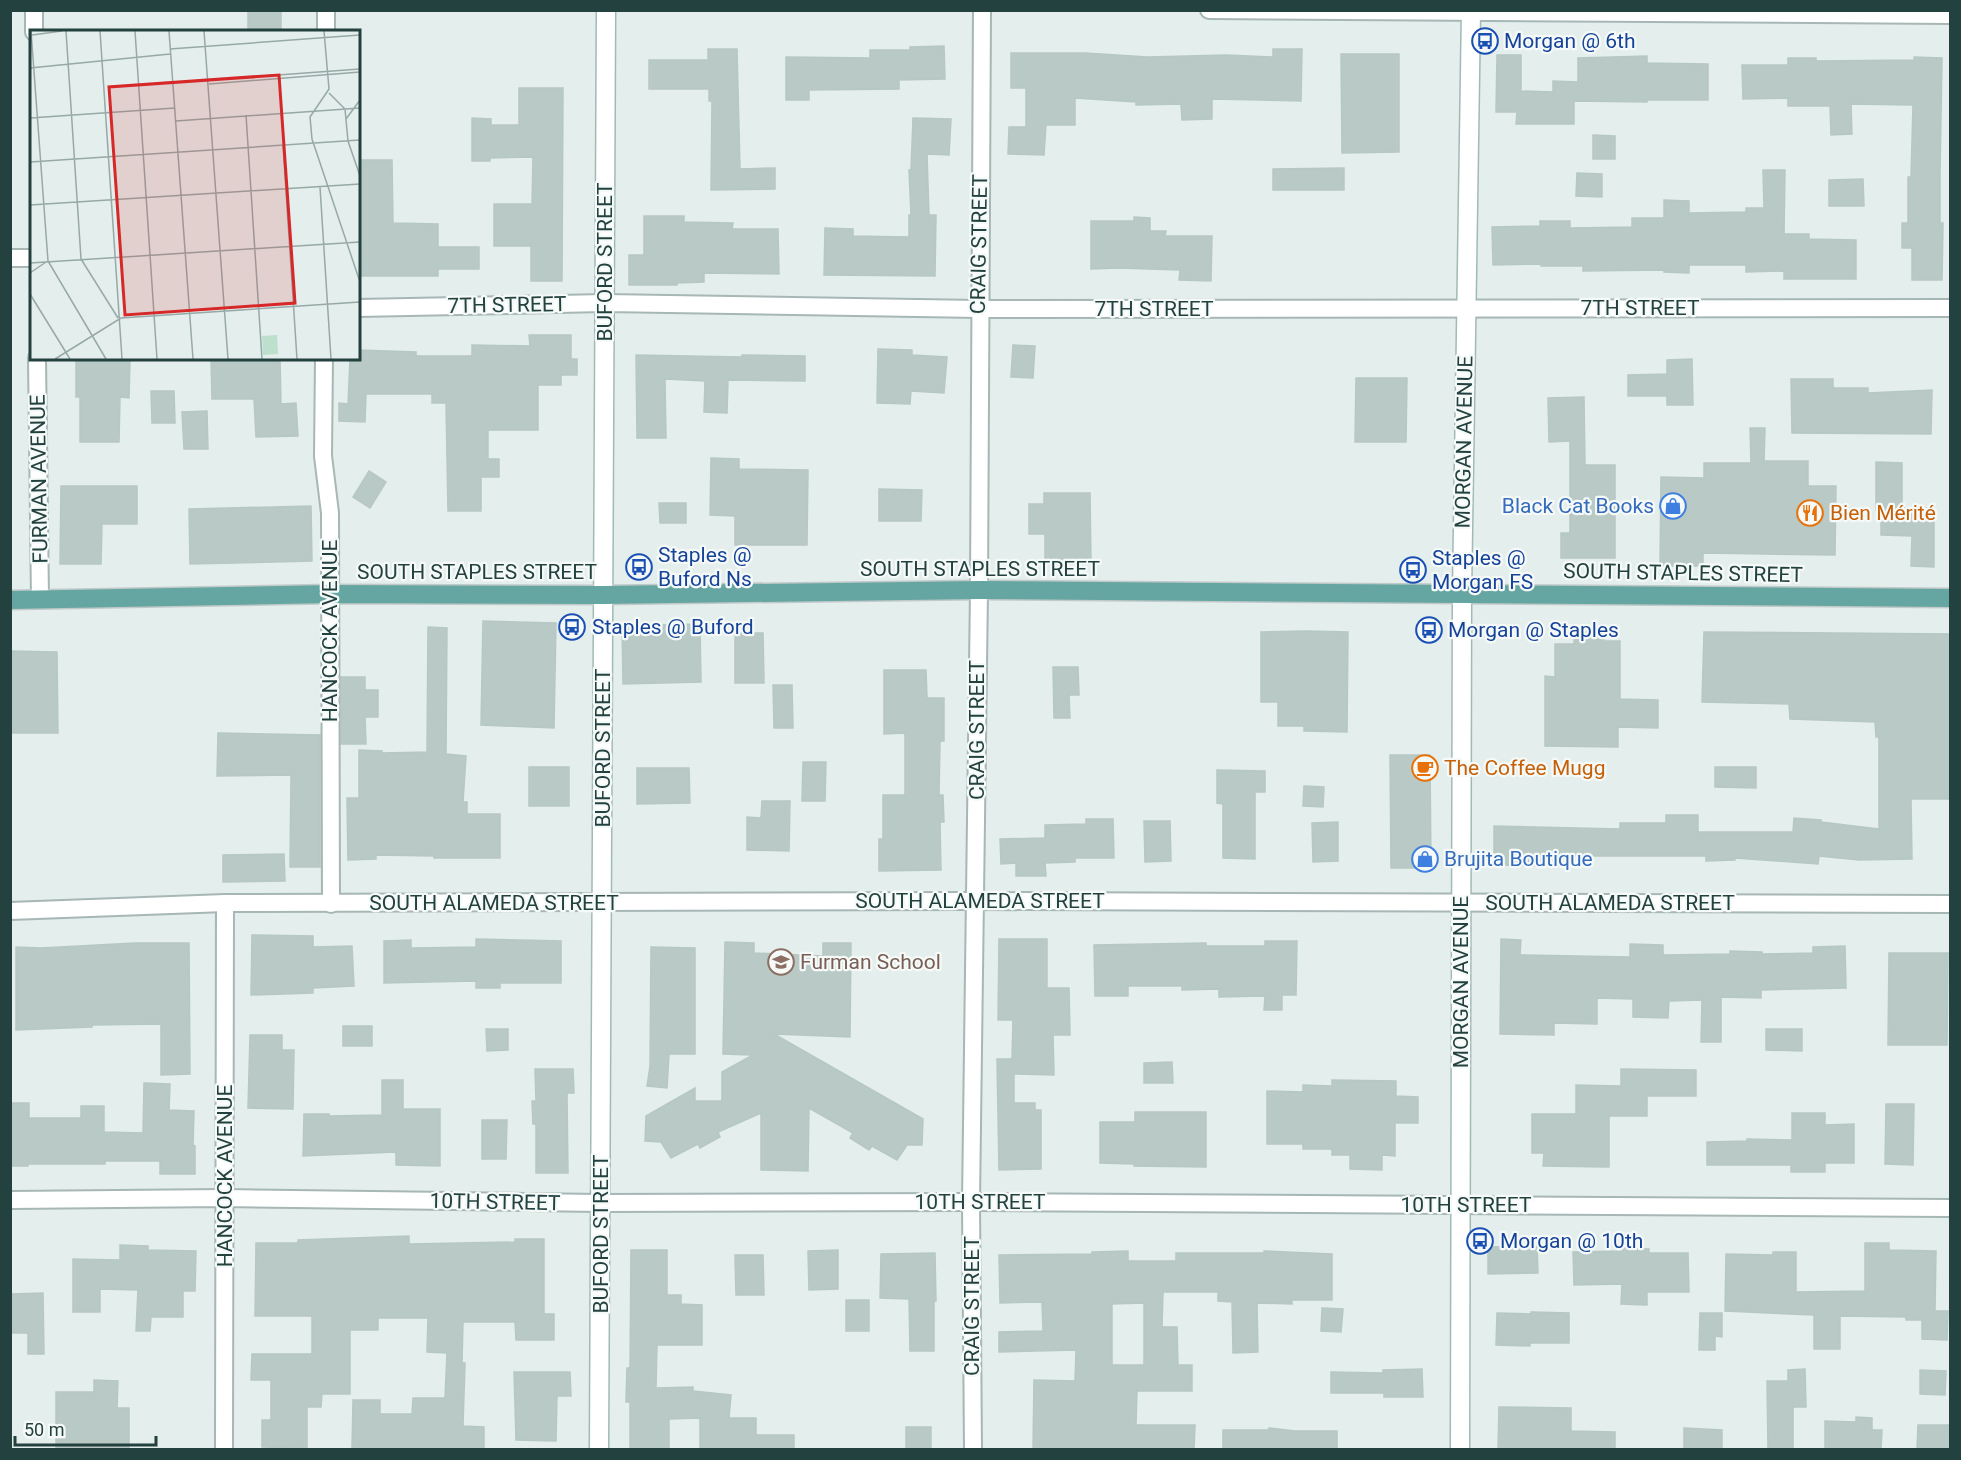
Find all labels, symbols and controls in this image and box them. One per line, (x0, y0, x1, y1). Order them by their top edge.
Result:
bus stop icon: Morgan @ 6th (1470, 26, 1500, 56)
place label: Morgan @ 6th (1504, 29, 1636, 53)
inset map (30, 30, 360, 360)
street label: CRAIG STREET (966, 173, 992, 314)
street label: BUFORD STREET (593, 182, 617, 342)
street label: 7TH STREET (447, 292, 567, 318)
street label: 7TH STREET (1580, 296, 1700, 320)
street label: 7TH STREET (1094, 297, 1214, 321)
street label: MORGAN AVENUE (1450, 355, 1478, 528)
street label: FURMAN AVENUE (26, 394, 52, 564)
shop icon: Black Cat Books (1658, 491, 1688, 521)
place label: Black Cat Books (1502, 494, 1654, 518)
restaurant icon: Bien Mérité (1795, 498, 1825, 528)
place label: Bien Mérité (1830, 501, 1936, 525)
street label: HANCOCK AVENUE (318, 540, 342, 722)
place label: Staples @ Buford Ns (658, 543, 752, 591)
place label: Staples @ Morgan FS (1432, 546, 1533, 594)
bus stop icon: Staples @ Buford Ns (624, 552, 654, 582)
bus stop icon: Staples @ Morgan FS (1398, 555, 1428, 585)
street label: SOUTH STAPLES STREET (860, 557, 1100, 581)
street label: SOUTH STAPLES STREET (1563, 559, 1804, 587)
street label: SOUTH STAPLES STREET (357, 560, 597, 584)
bus stop icon: Staples @ Buford (557, 612, 587, 642)
place label: Staples @ Buford (592, 615, 754, 639)
bus stop icon: Morgan @ Staples (1414, 615, 1444, 645)
place label: Morgan @ Staples (1448, 618, 1619, 642)
street label: CRAIG STREET (965, 659, 989, 800)
street label: BUFORD STREET (591, 668, 615, 828)
cafe icon: The Coffee Mugg (1410, 753, 1440, 783)
place label: The Coffee Mugg (1444, 756, 1605, 780)
shop icon: Brujita Boutique (1410, 844, 1440, 874)
place label: Brujita Boutique (1444, 847, 1593, 871)
street label: SOUTH ALAMEDA STREET (855, 889, 1105, 913)
street label: SOUTH ALAMEDA STREET (369, 891, 619, 915)
street label: SOUTH ALAMEDA STREET (1485, 891, 1735, 915)
street label: MORGAN AVENUE (1449, 896, 1473, 1068)
school or university icon: Furman School (766, 947, 796, 977)
place label: Furman School (800, 950, 941, 974)
street label: HANCOCK AVENUE (213, 1085, 237, 1267)
street label: BUFORD STREET (589, 1154, 613, 1314)
street label: 10TH STREET (429, 1189, 561, 1215)
street label: 10TH STREET (915, 1190, 1046, 1214)
street label: 10TH STREET (1401, 1193, 1532, 1217)
bus stop icon: Morgan @ 10th (1465, 1226, 1495, 1256)
place label: Morgan @ 10th (1500, 1229, 1643, 1253)
street label: CRAIG STREET (960, 1235, 984, 1376)
scale bar (15, 1409, 156, 1447)
text: 50 m (24, 1419, 64, 1440)

